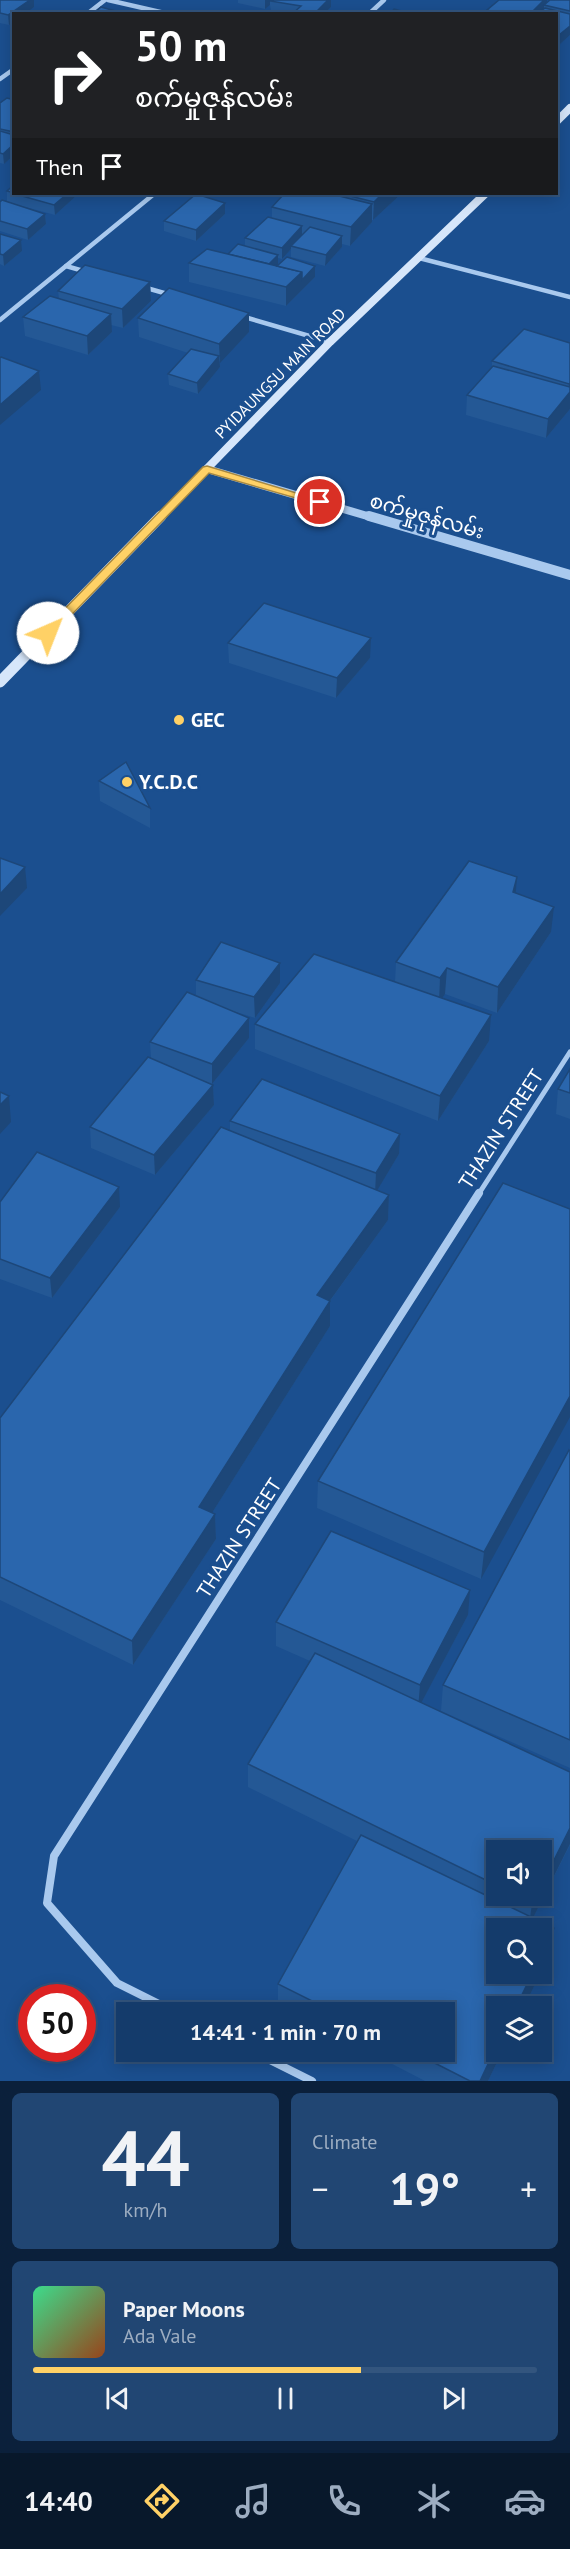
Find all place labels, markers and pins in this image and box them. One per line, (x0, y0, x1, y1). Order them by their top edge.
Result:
pin (294, 476, 345, 527)
place label: GEC (191, 707, 225, 733)
marker: GEC (172, 713, 186, 727)
place label: Y.C.D.C (138, 769, 198, 795)
marker: Y.C.D.C (120, 775, 134, 789)

